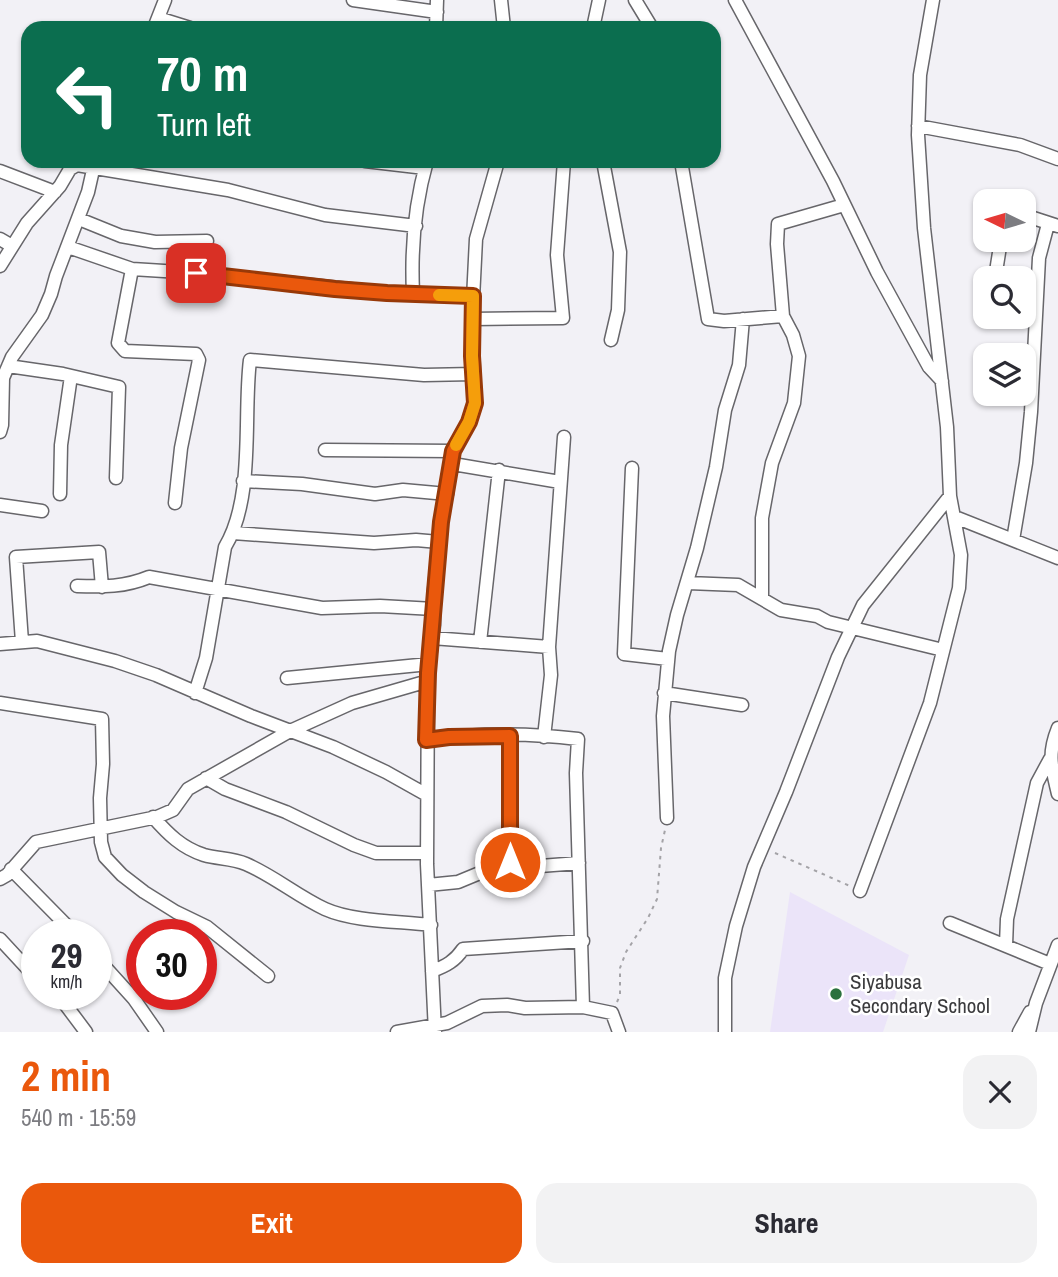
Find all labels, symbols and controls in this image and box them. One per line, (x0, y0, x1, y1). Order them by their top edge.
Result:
text: 70 m (157, 40, 249, 106)
icon: left (42, 49, 133, 140)
text: Turn left (157, 103, 251, 146)
north arrow (973, 189, 1036, 252)
map controls (973, 189, 1036, 406)
pin (166, 243, 226, 303)
icon: arrive (177, 254, 215, 292)
button: search (973, 266, 1036, 329)
button: layers (973, 343, 1036, 406)
position arrow (473, 825, 547, 899)
speed limit sign: 30 (126, 919, 217, 1010)
text: 29 (51, 932, 82, 979)
place label: Siyabusa Secondary School (850, 967, 990, 1020)
text: km/h (51, 969, 83, 994)
marker: Siyabusa Secondary School (828, 986, 844, 1002)
text: 2 min (21, 1048, 111, 1104)
button: close (963, 1055, 1037, 1129)
text: 540 m · 15:59 (21, 1102, 136, 1133)
button: Exit (21, 1183, 522, 1263)
button: Share (536, 1183, 1037, 1263)

